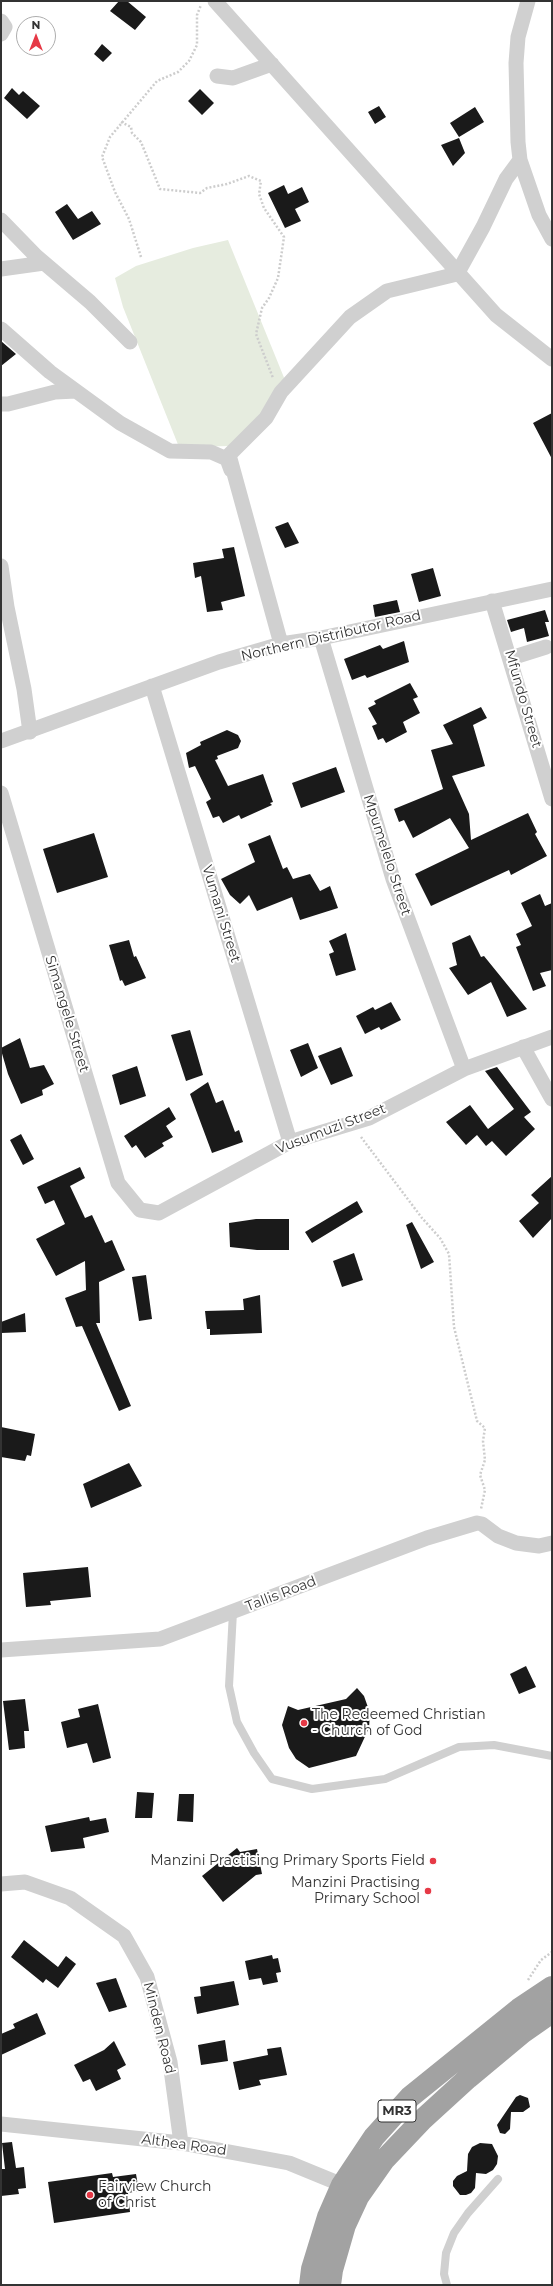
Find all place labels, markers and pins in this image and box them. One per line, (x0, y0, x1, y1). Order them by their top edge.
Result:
place label: The Redeemed Christian - Church of God (312, 1707, 486, 1740)
marker: The Redeemed Christian - Church of God (299, 1718, 309, 1728)
place label: Manzini Practising Primary Sports Field (150, 1853, 425, 1869)
marker: Manzini Practising Primary Sports Field (428, 1856, 438, 1866)
place label: Manzini Practising Primary School (291, 1875, 420, 1908)
marker: Manzini Practising Primary School (423, 1886, 433, 1896)
place label: Fairview Church of Christ (98, 2179, 212, 2212)
marker: Fairview Church of Christ (85, 2190, 95, 2200)

